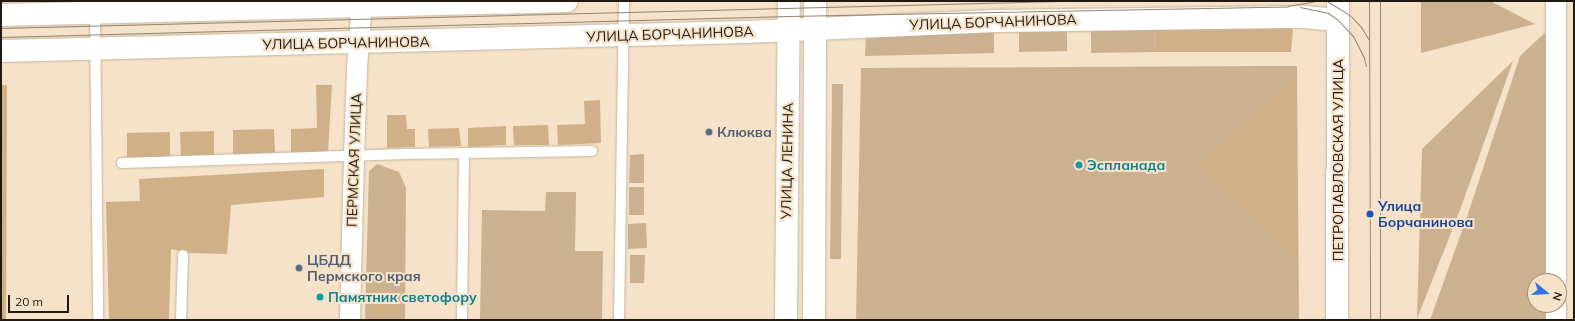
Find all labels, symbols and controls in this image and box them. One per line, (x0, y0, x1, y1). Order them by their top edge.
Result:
street label: УЛИЦА БОРЧАНИНОВА (909, 11, 1077, 33)
street label: УЛИЦА БОРЧАНИНОВА (586, 23, 754, 45)
street label: УЛИЦА БОРЧАНИНОВА (262, 33, 430, 53)
street label: ПЕТРОПАВЛОВСКАЯ УЛИЦА (1330, 59, 1346, 261)
street label: ПЕРМСКАЯ УЛИЦА (343, 93, 365, 227)
street label: УЛИЦА ЛЕНИНА (778, 103, 796, 219)
place label: Клюква (717, 124, 772, 140)
marker: Клюква (704, 127, 714, 137)
place label: Эспланада (1087, 157, 1165, 173)
marker: Эспланада (1074, 160, 1084, 170)
place label: Улица Борчанинова (1378, 198, 1473, 230)
marker: Улица Борчанинова (1365, 209, 1375, 219)
place label: ЦБДД Пермского края (307, 252, 421, 284)
marker: ЦБДД Пермского края (294, 263, 304, 273)
north arrow (1527, 273, 1567, 313)
scale bar (10, 287, 71, 313)
place label: Памятник светофору (328, 289, 477, 305)
text: N (1550, 290, 1565, 303)
marker: Памятник светофору (315, 292, 325, 302)
text: 20 m (15, 294, 43, 309)

